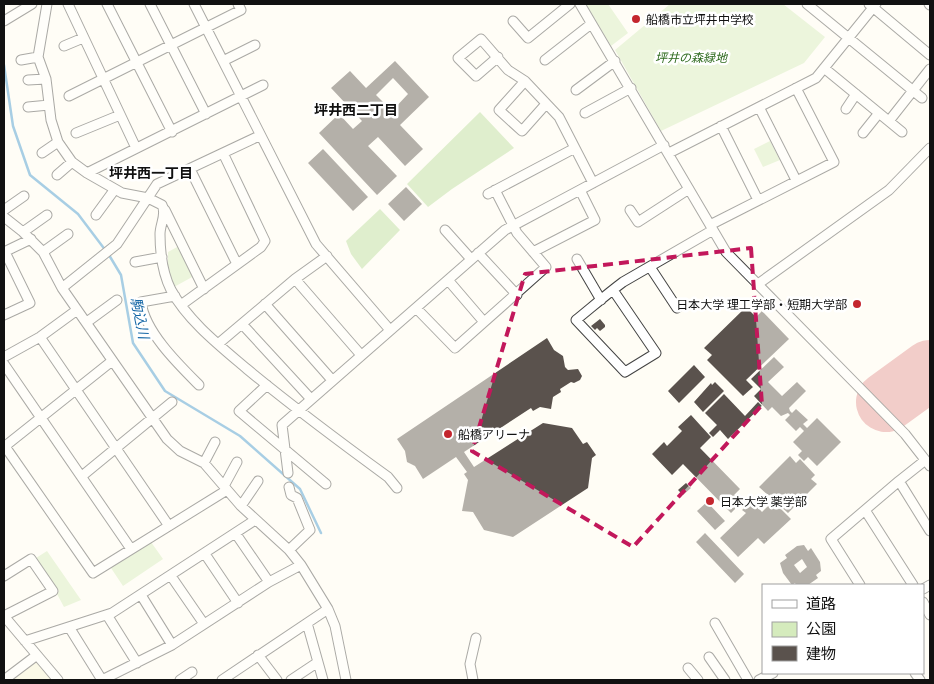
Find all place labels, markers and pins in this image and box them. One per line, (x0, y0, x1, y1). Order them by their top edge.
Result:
place label: 船橋市立坪井中学校 (646, 12, 754, 27)
marker: 船橋市立坪井中学校 (630, 13, 642, 25)
place label: 日本大学 理工学部・短期大学部 (676, 297, 847, 312)
marker: 日本大学 理工学部・短期大学部 (851, 298, 863, 310)
place label: 船橋アリーナ (458, 427, 530, 442)
marker: 船橋アリーナ (442, 428, 454, 440)
place label: 日本大学 薬学部 (720, 494, 807, 509)
marker: 日本大学 薬学部 (704, 495, 716, 507)

